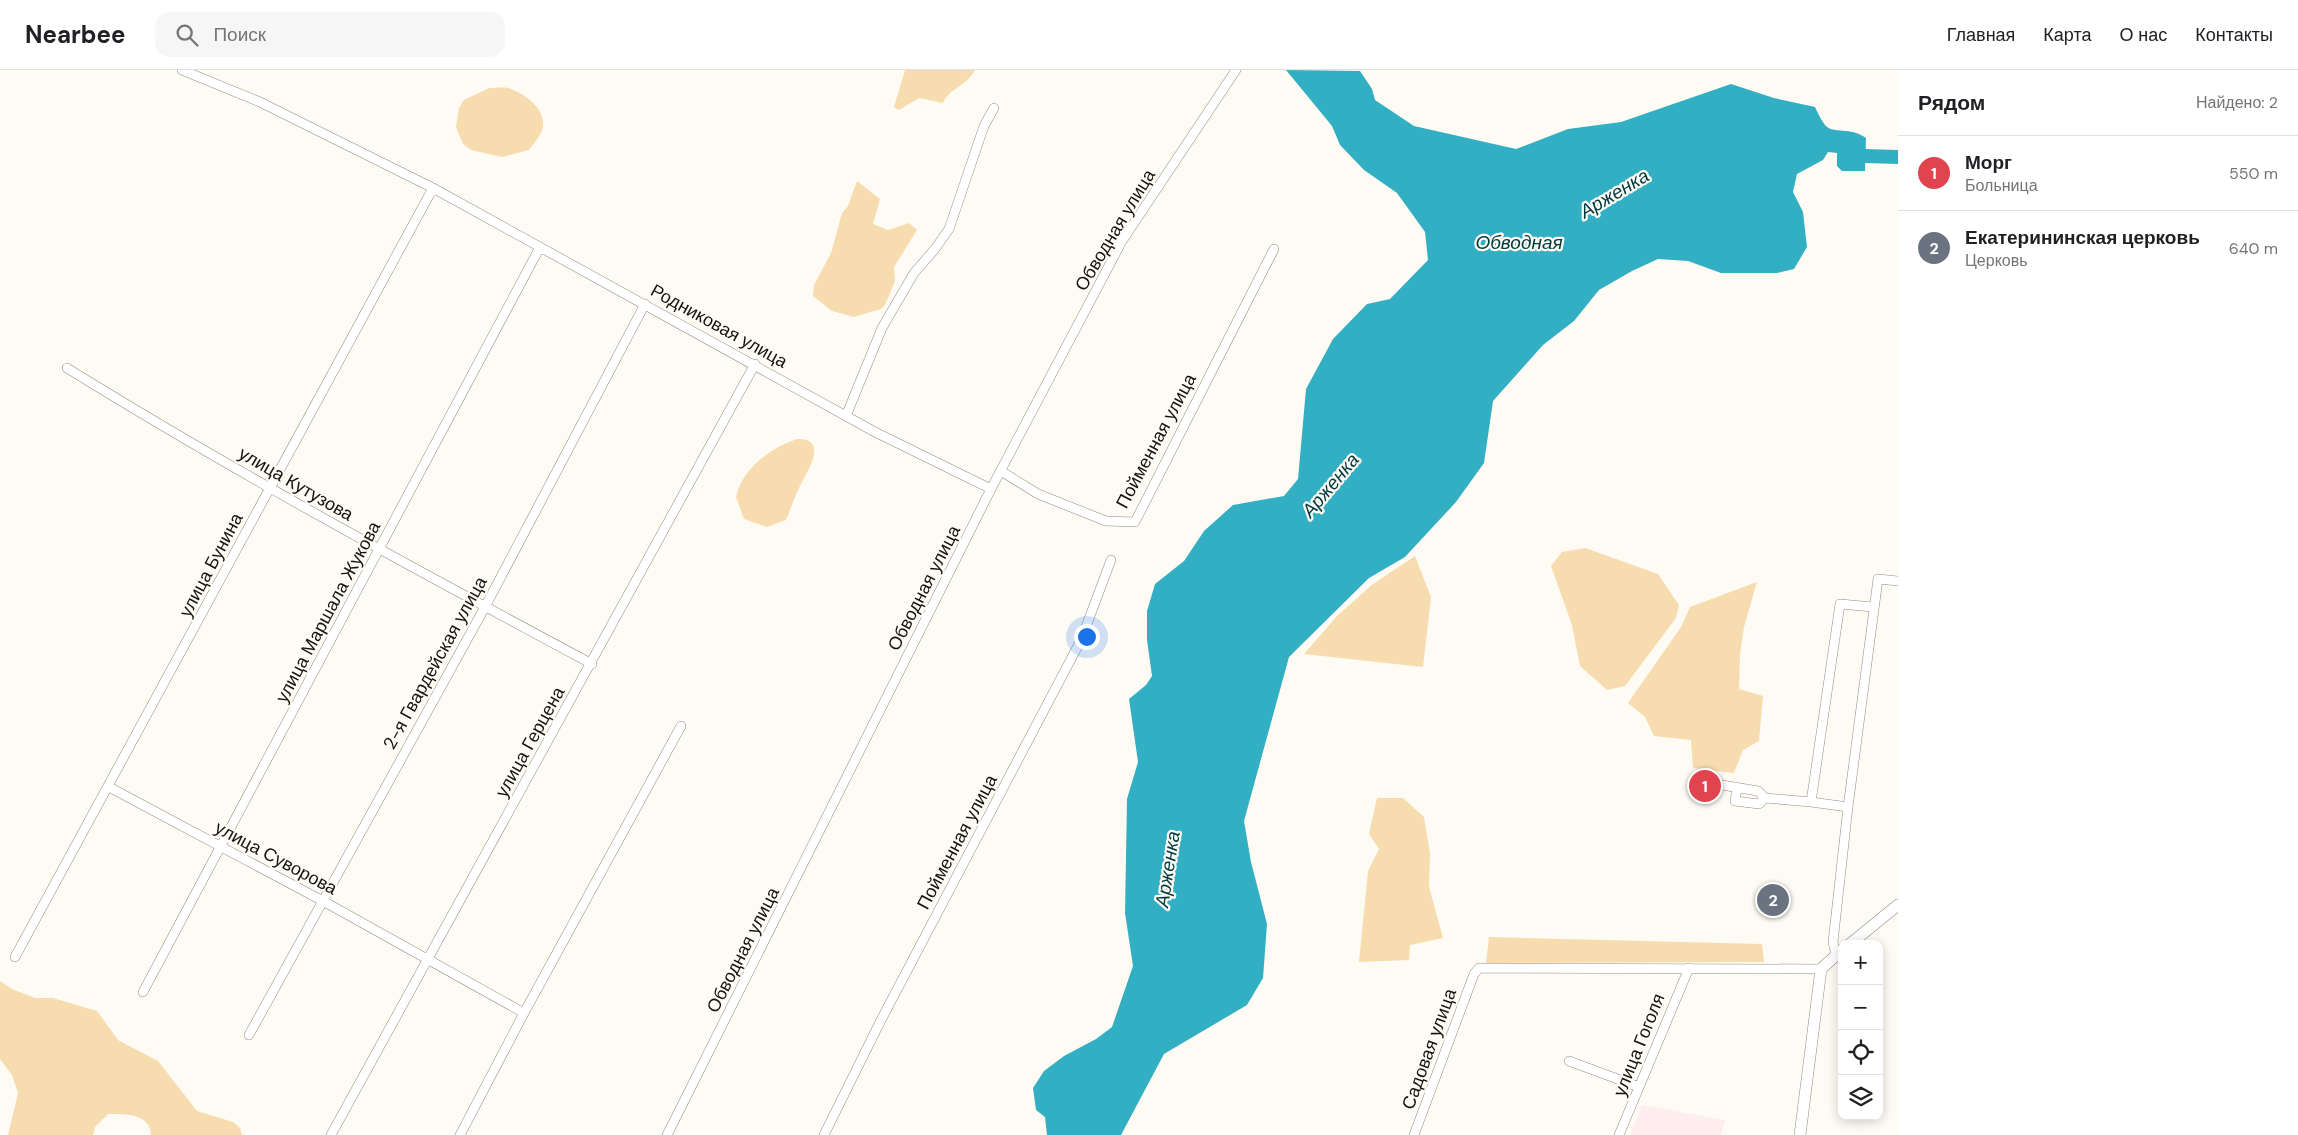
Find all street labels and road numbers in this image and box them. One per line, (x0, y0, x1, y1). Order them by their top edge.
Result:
street label: Обводная улица (1069, 164, 1161, 295)
street label: Родниковая улица (646, 278, 793, 374)
street label: Пойменная улица (1110, 369, 1202, 513)
street label: улица Кутузова (234, 441, 359, 527)
street label: улица Бунина (173, 508, 249, 621)
street label: улица Маршала Жукова (270, 516, 387, 707)
street label: Обводная улица (882, 520, 966, 655)
street label: 2-я Гвардейская улица (377, 571, 493, 754)
street label: улица Герцена (490, 682, 571, 802)
street label: Пойменная улица (911, 770, 1003, 914)
street label: улица Суворова (211, 816, 342, 901)
street label: Обводная улица (701, 882, 785, 1017)
street label: Садовая улица (1396, 984, 1462, 1113)
street label: улица Гоголя (1607, 990, 1671, 1100)

